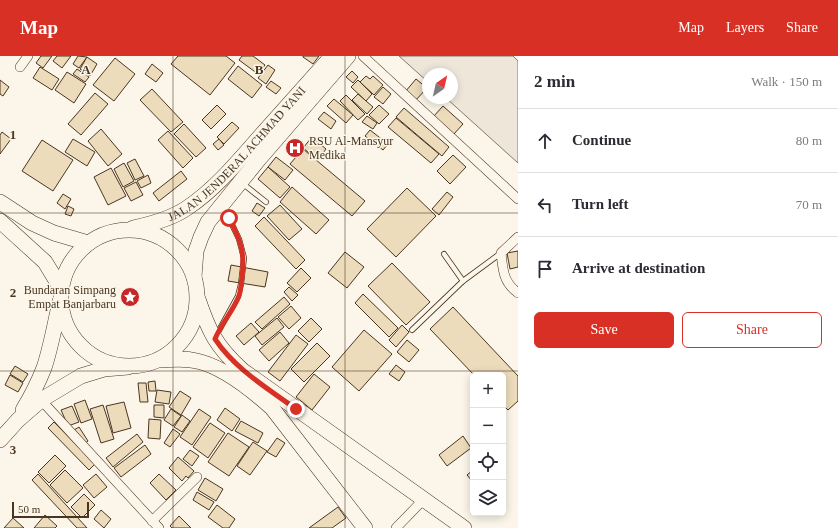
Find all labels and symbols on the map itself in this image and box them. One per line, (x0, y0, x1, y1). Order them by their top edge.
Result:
text: A (81, 62, 91, 77)
text: B (255, 62, 264, 77)
north arrow (422, 68, 458, 104)
street label: JALAN JENDERAL ACHMAD YANI (166, 84, 308, 224)
text: 1 (10, 127, 16, 142)
place label: RSU Al-Mansyur Medika (309, 134, 393, 162)
hospital icon: RSU Al-Mansyur Medika (284, 137, 306, 159)
route start (220, 209, 238, 227)
place label: Bundaran Simpang Empat Banjarbaru (24, 283, 116, 311)
text: 2 (10, 285, 16, 300)
place icon: Bundaran Simpang Empat Banjarbaru (119, 286, 141, 308)
route end (287, 400, 305, 418)
text: 3 (10, 442, 17, 457)
scale bar (12, 500, 89, 519)

